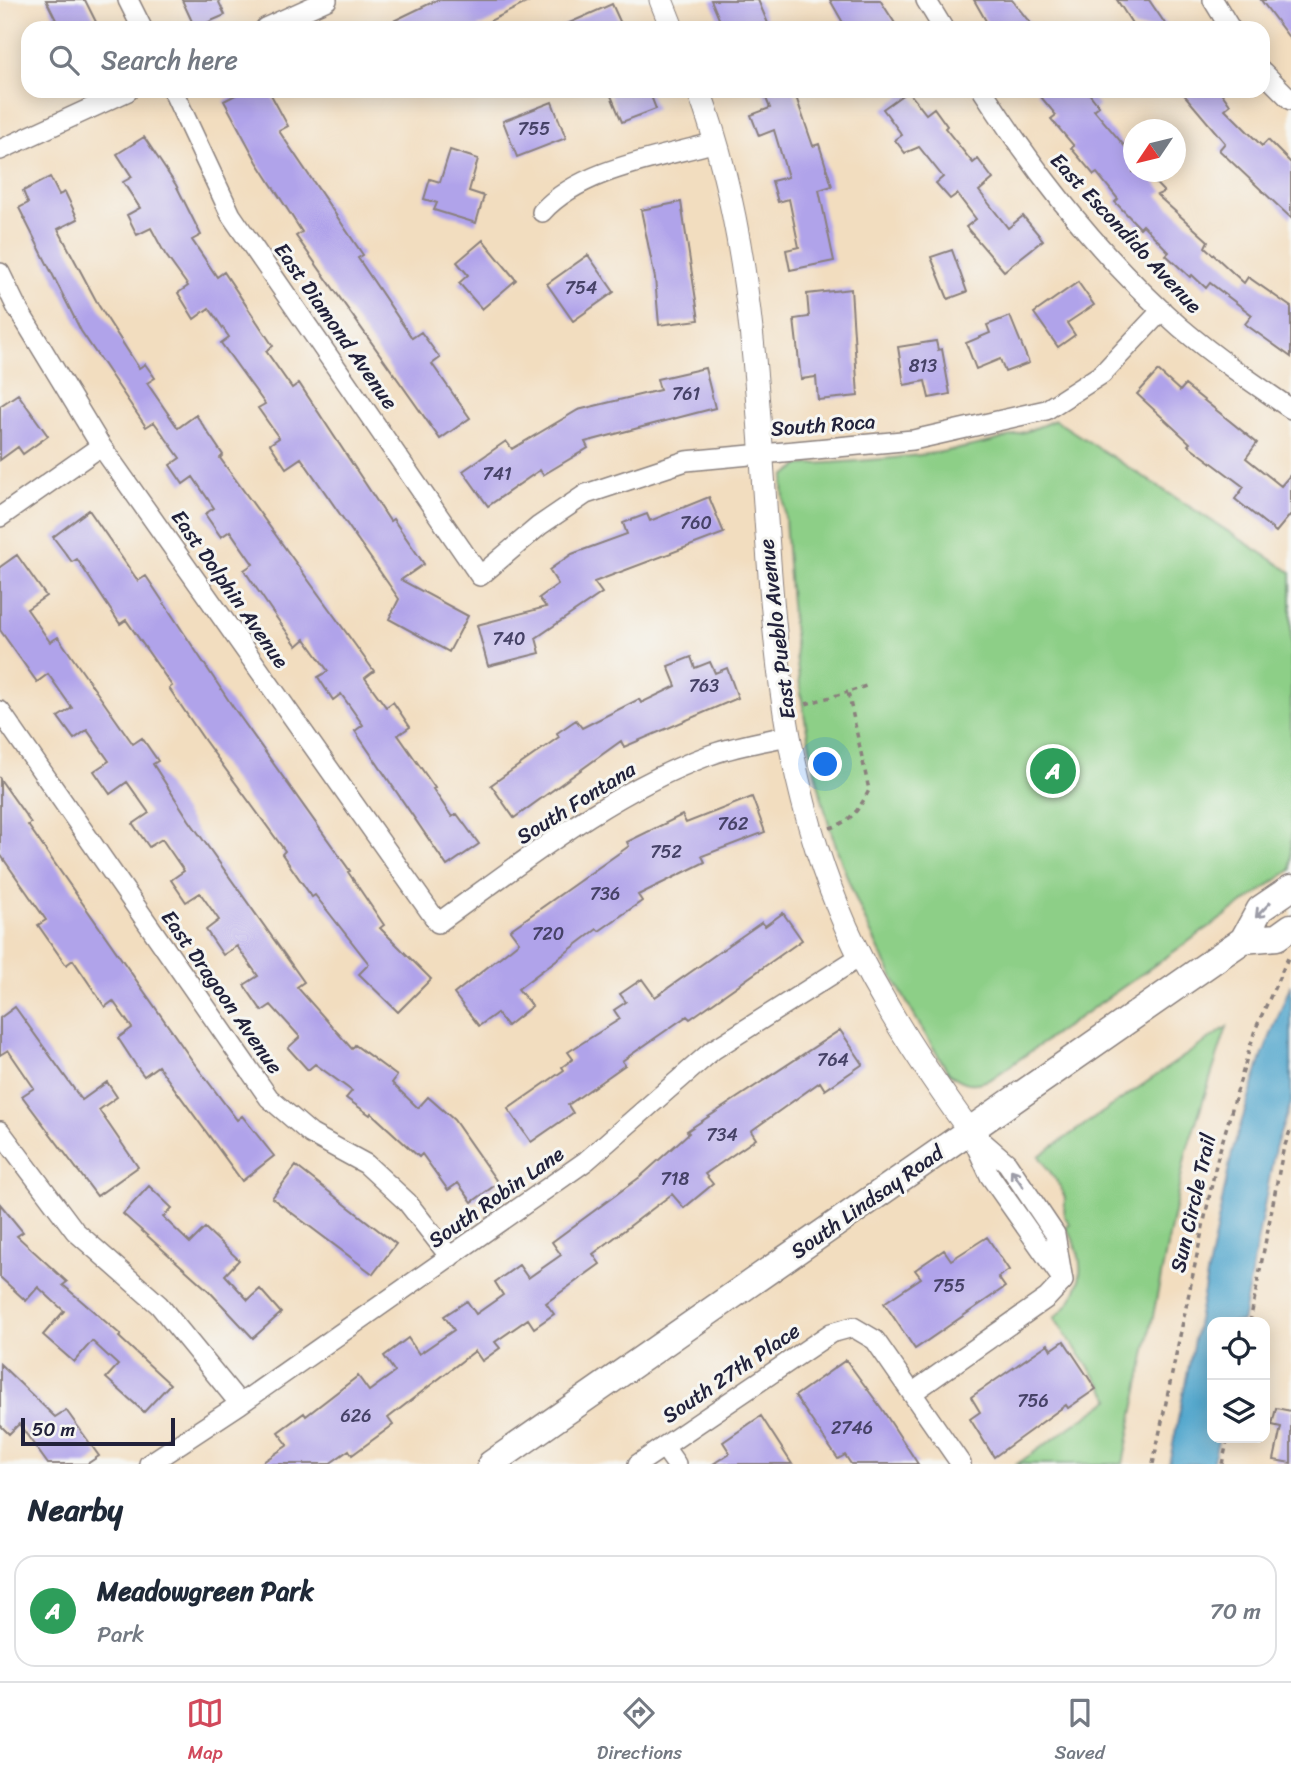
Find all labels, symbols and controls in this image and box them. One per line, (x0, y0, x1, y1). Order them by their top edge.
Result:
search box (21, 21, 1270, 98)
text: Search here (101, 37, 238, 83)
icon: search (45, 41, 83, 79)
house number: 755 (518, 113, 550, 145)
north arrow (1123, 119, 1186, 182)
street label: East Escondido Avenue (1040, 143, 1212, 323)
street label: East Diamond Avenue (264, 234, 408, 418)
house number: 754 (565, 272, 597, 304)
house number: 813 (909, 350, 937, 382)
house number: 761 (672, 378, 700, 410)
street label: South Roca (769, 402, 877, 448)
house number: 741 (482, 458, 512, 490)
street label: East Dolphin Avenue (161, 501, 299, 677)
house number: 760 (680, 507, 712, 539)
street label: East Pueblo Avenue (747, 536, 807, 722)
house number: 740 (493, 623, 525, 655)
house number: 763 (689, 670, 719, 702)
pin: A (1030, 745, 1076, 797)
your location (808, 747, 842, 781)
street label: South Fontana (508, 751, 644, 855)
house number: 762 (718, 808, 748, 840)
house number: 752 (650, 836, 682, 868)
house number: 736 (590, 878, 620, 910)
street label: East Dragoon Avenue (151, 901, 293, 1083)
one-way arrow (1254, 902, 1271, 919)
house number: 720 (532, 918, 564, 950)
house number: 764 (817, 1044, 849, 1076)
house number: 734 (706, 1119, 738, 1151)
street label: Sun Circle Trail (1159, 1129, 1228, 1276)
street label: South Lindsay Road (782, 1134, 953, 1269)
street label: South Robin Lane (420, 1136, 572, 1258)
house number: 718 (661, 1163, 690, 1195)
one-way arrow (1010, 1169, 1024, 1188)
house number: 755 (933, 1270, 965, 1302)
street label: South 27th Place (654, 1312, 808, 1434)
map controls (1207, 1317, 1270, 1443)
button: locate (1207, 1317, 1270, 1380)
button: layers (1207, 1380, 1270, 1443)
house number: 756 (1017, 1385, 1049, 1417)
house number: 626 (341, 1400, 371, 1432)
house number: 2746 (831, 1412, 873, 1444)
text: 50 m (32, 1413, 75, 1446)
scale bar (21, 1415, 175, 1447)
text: Nearby (28, 1483, 123, 1537)
text: Meadowgreen Park (97, 1568, 314, 1614)
text: A (45, 1591, 61, 1632)
text: 70 m (1210, 1591, 1261, 1632)
text: Park (97, 1614, 144, 1655)
tab: Map (186, 1694, 224, 1769)
tab: Directions (597, 1694, 682, 1769)
tab: Saved (1055, 1694, 1105, 1769)

